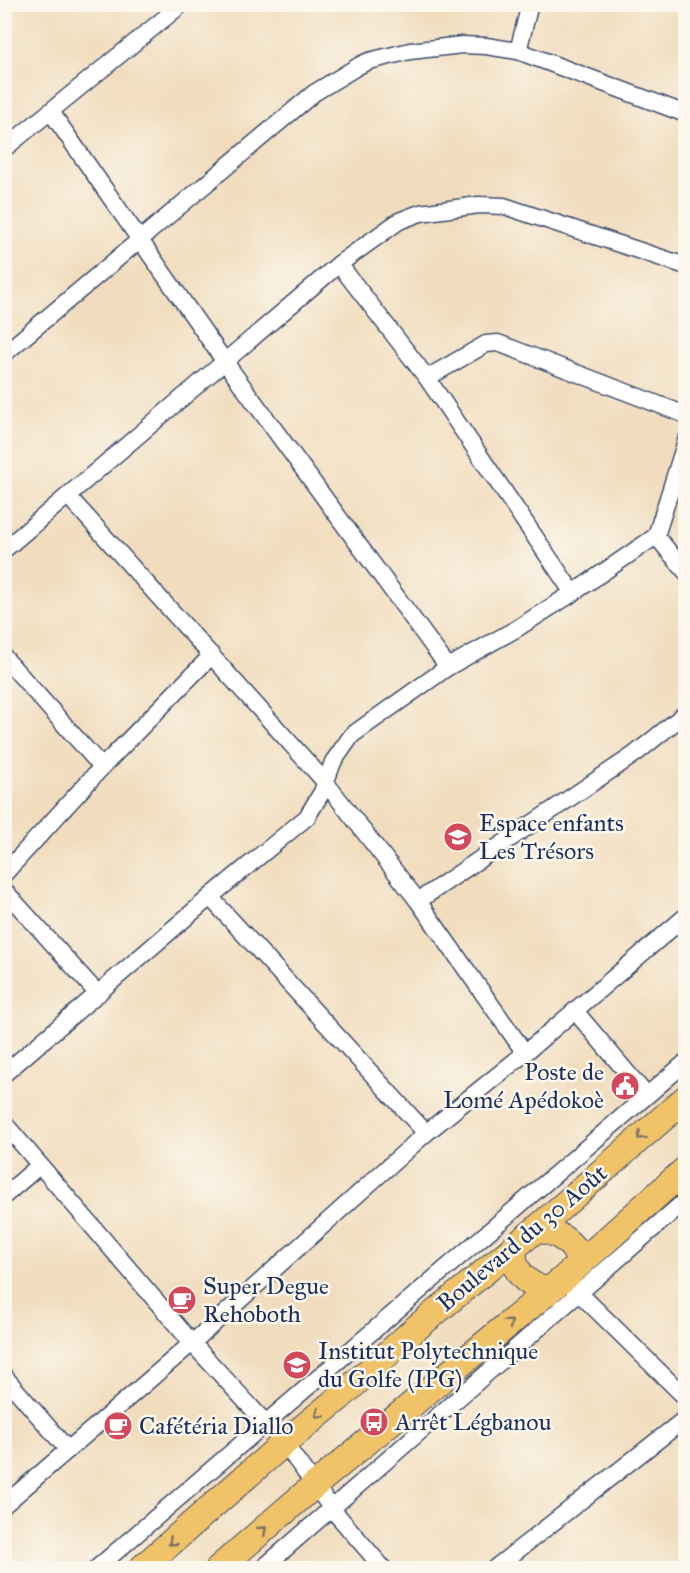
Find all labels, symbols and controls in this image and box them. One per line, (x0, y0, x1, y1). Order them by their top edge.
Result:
place label: Espace enfants Les Trésors (479, 808, 624, 866)
school or university icon: Espace enfants Les Trésors (442, 821, 474, 853)
place label: Poste de Lomé Apédokoè (443, 1057, 604, 1115)
public building icon: Poste de Lomé Apédokoè (609, 1070, 641, 1102)
one-way arrow (637, 1129, 648, 1140)
street label: Boulevard du 30 Août (431, 1158, 614, 1318)
place label: Super Degue Rehoboth (203, 1271, 329, 1329)
cafe icon: Super Degue Rehoboth (166, 1284, 198, 1316)
one-way arrow (502, 1319, 513, 1330)
place label: Institut Polytechnique du Golfe (IPG) (318, 1336, 538, 1394)
school or university icon: Institut Polytechnique du Golfe (IPG) (281, 1349, 313, 1381)
bus stop icon: Arrêt Légbanou (358, 1406, 390, 1438)
one-way arrow (315, 1407, 326, 1418)
place label: Arrêt Légbanou (394, 1407, 552, 1437)
cafe icon: Cafétéria Diallo (102, 1410, 134, 1442)
place label: Cafétéria Diallo (139, 1411, 294, 1441)
one-way arrow (257, 1526, 267, 1537)
one-way arrow (168, 1535, 179, 1546)

